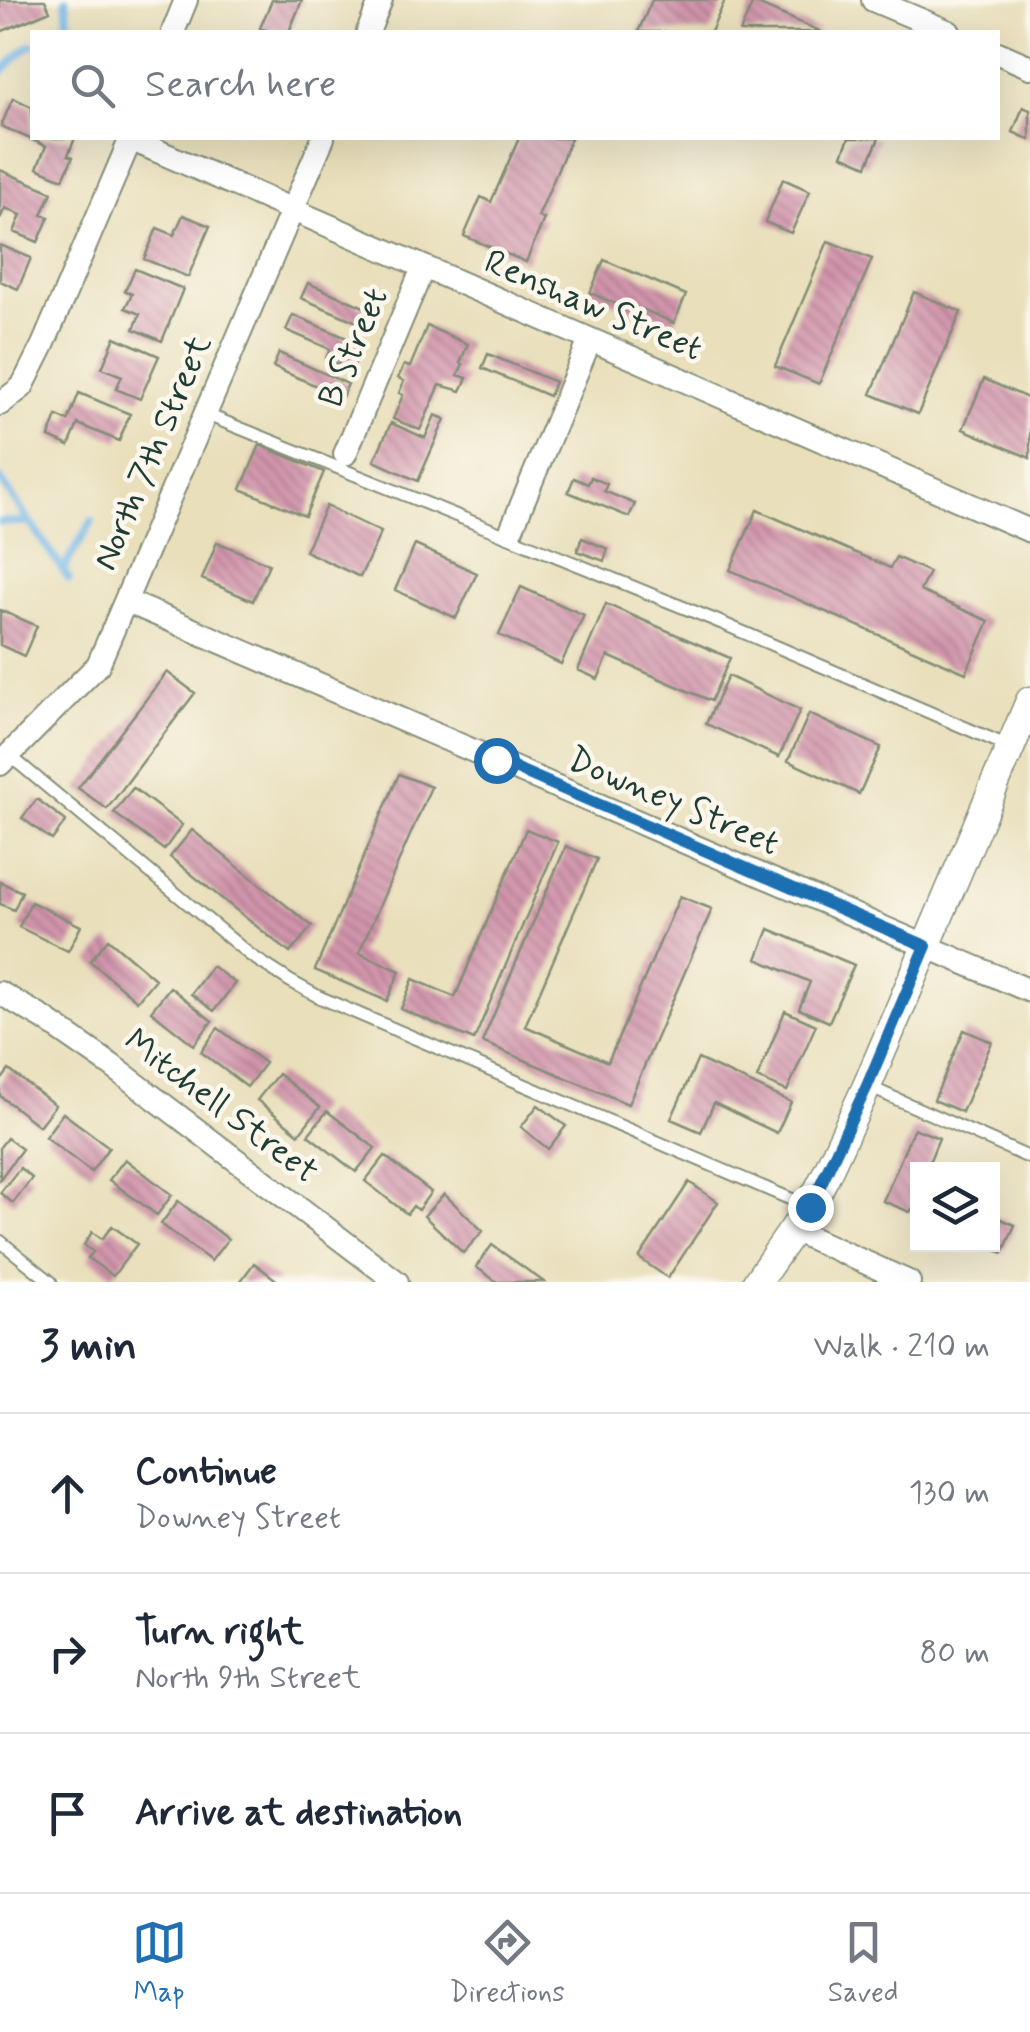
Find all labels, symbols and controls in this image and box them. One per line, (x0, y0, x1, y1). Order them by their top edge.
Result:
search box (30, 30, 1000, 140)
icon: search (65, 58, 120, 113)
text: Search here (145, 61, 336, 110)
street label: Renshaw Street (477, 239, 709, 372)
street label: B Street (308, 281, 400, 415)
street label: North 7th Street (83, 328, 223, 577)
street label: Downey Street (561, 737, 786, 867)
route start (474, 738, 520, 784)
street label: Mitchell Street (114, 1018, 327, 1195)
map controls (910, 1162, 1000, 1252)
button: layers (910, 1162, 1000, 1252)
route end (788, 1185, 834, 1231)
text: 3 min (40, 1320, 137, 1375)
text: Walk · 210 m (813, 1326, 990, 1368)
text: Continue (135, 1448, 277, 1497)
icon: ahead (40, 1466, 95, 1521)
text: 130 m (909, 1472, 990, 1514)
text: Downey Street (135, 1497, 341, 1539)
text: Turn right (135, 1608, 304, 1657)
icon: right (40, 1626, 95, 1681)
text: 80 m (920, 1632, 990, 1674)
text: North 9th Street (135, 1657, 361, 1699)
icon: arrive (40, 1786, 95, 1841)
text: Arrive at destination (135, 1789, 462, 1838)
tab: Map (132, 1915, 187, 2012)
tab: Directions (450, 1915, 565, 2012)
tab: Saved (828, 1915, 898, 2012)

